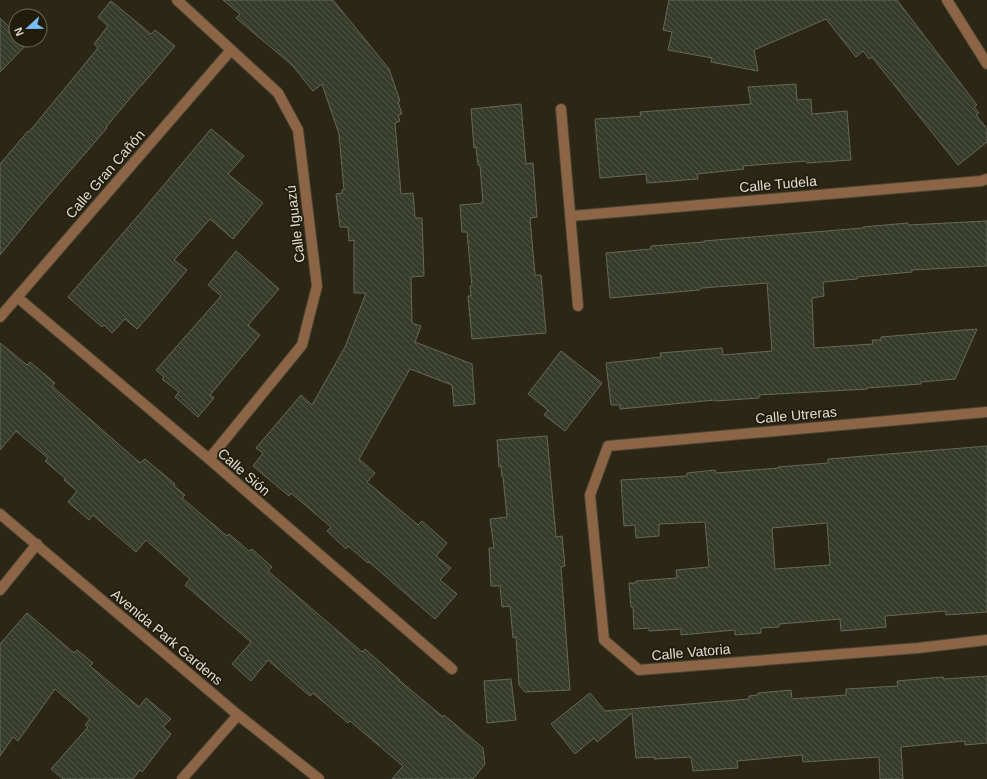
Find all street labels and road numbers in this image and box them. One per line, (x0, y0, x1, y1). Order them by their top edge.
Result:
street label: Calle Gran Cañón (62, 126, 148, 222)
street label: Calle Tudela (739, 173, 818, 195)
street label: Calle Iguazú (282, 184, 308, 264)
street label: Calle Utreras (755, 403, 837, 427)
street label: Calle Sión (215, 445, 273, 499)
street label: Avenida Park Gardens (108, 586, 226, 688)
street label: Calle Vatoria (651, 641, 731, 663)

